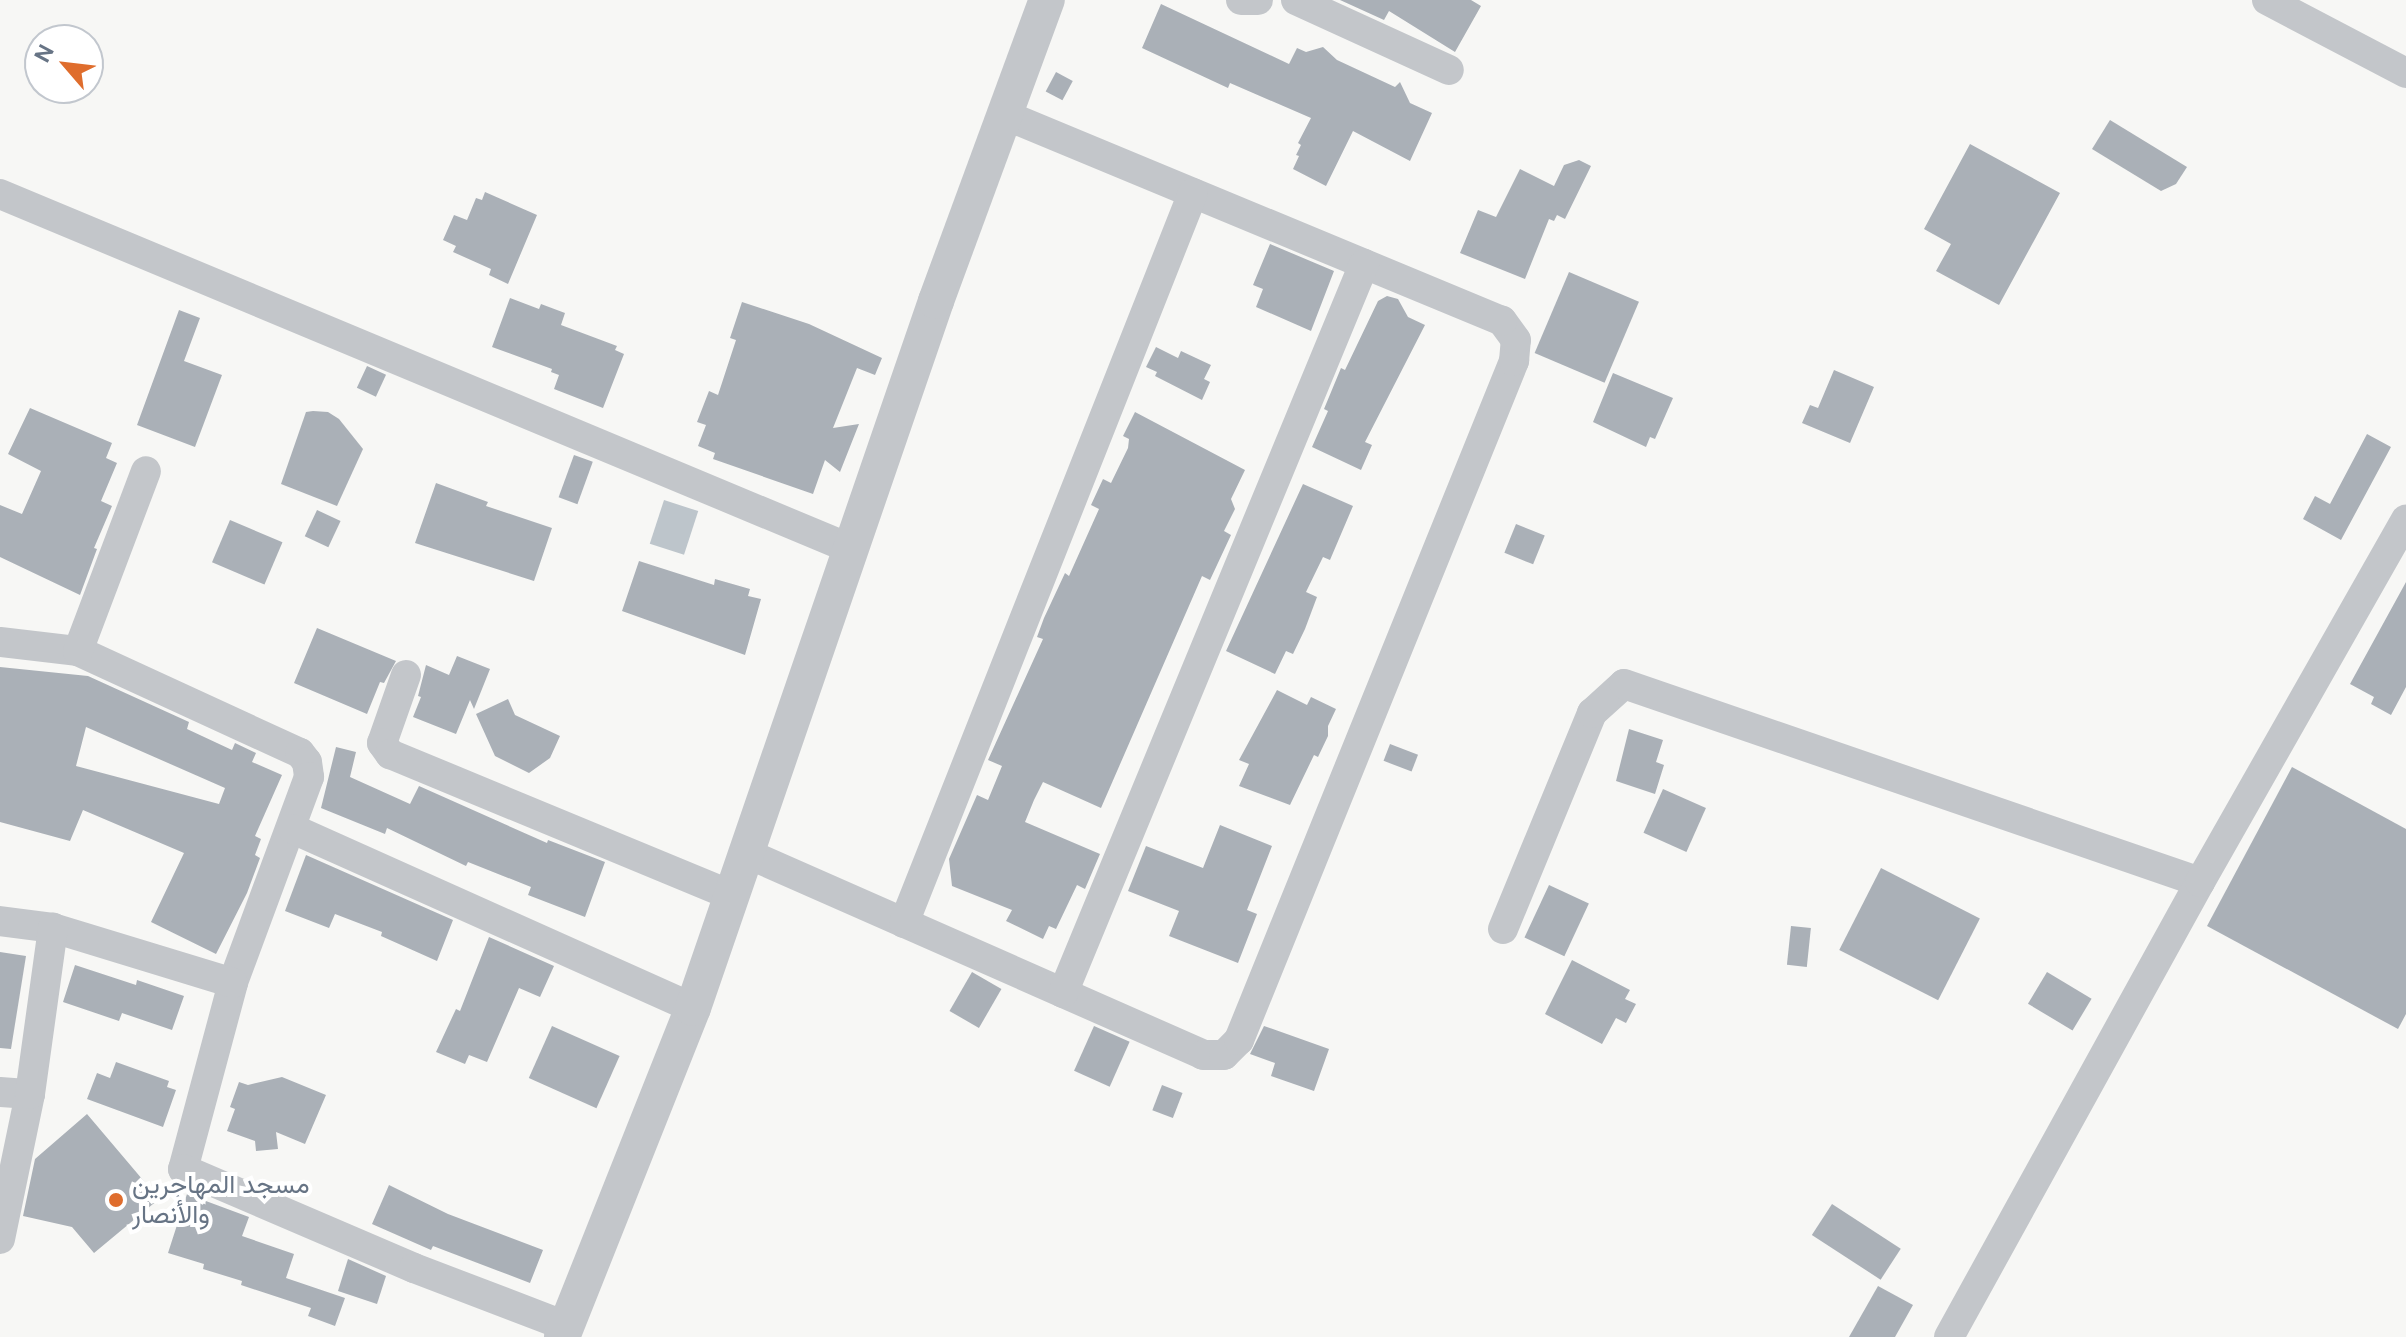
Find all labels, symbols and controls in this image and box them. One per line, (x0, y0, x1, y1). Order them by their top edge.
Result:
north arrow (24, 24, 104, 104)
text: N (28, 40, 61, 67)
place label: مسجد المهاجرين والأنصار (132, 1169, 310, 1230)
marker: مسجد المهاجرين والأنصار (107, 1191, 125, 1209)

